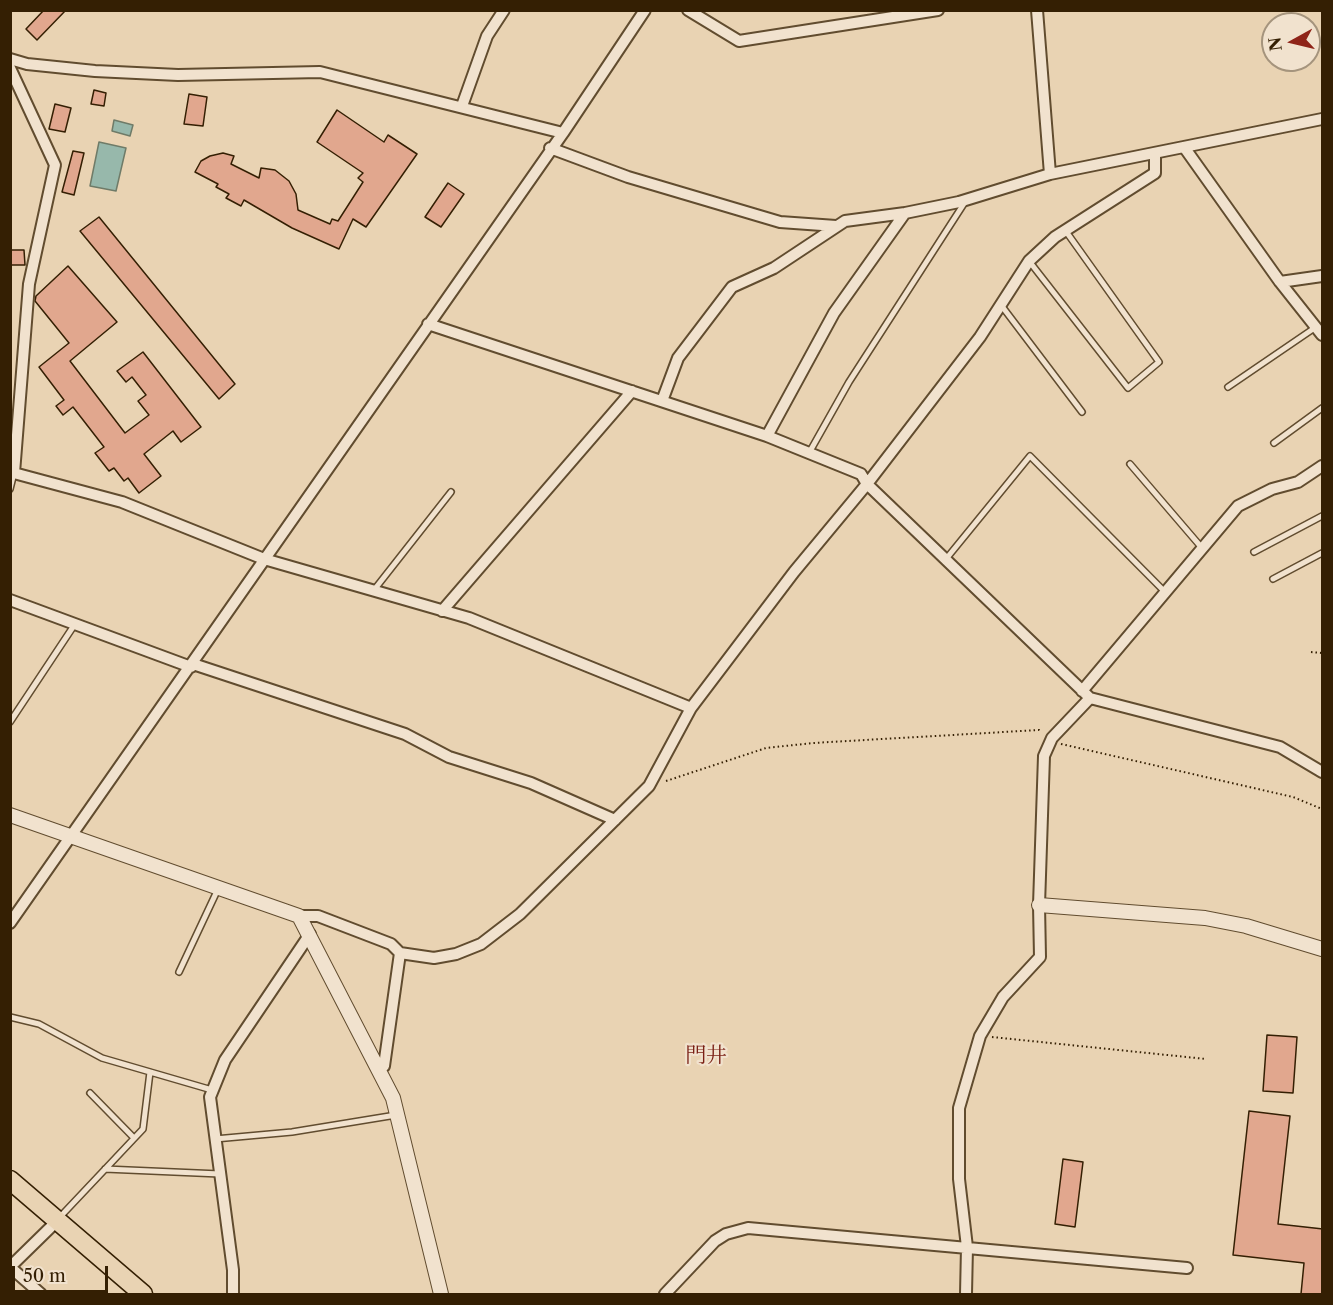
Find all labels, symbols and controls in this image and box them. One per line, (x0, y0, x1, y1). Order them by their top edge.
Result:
north arrow (1261, 12, 1321, 72)
text: N (1264, 36, 1286, 53)
district label: 門井 (685, 1043, 727, 1069)
scale bar (15, 1254, 111, 1292)
text: 50 m (23, 1265, 66, 1287)

